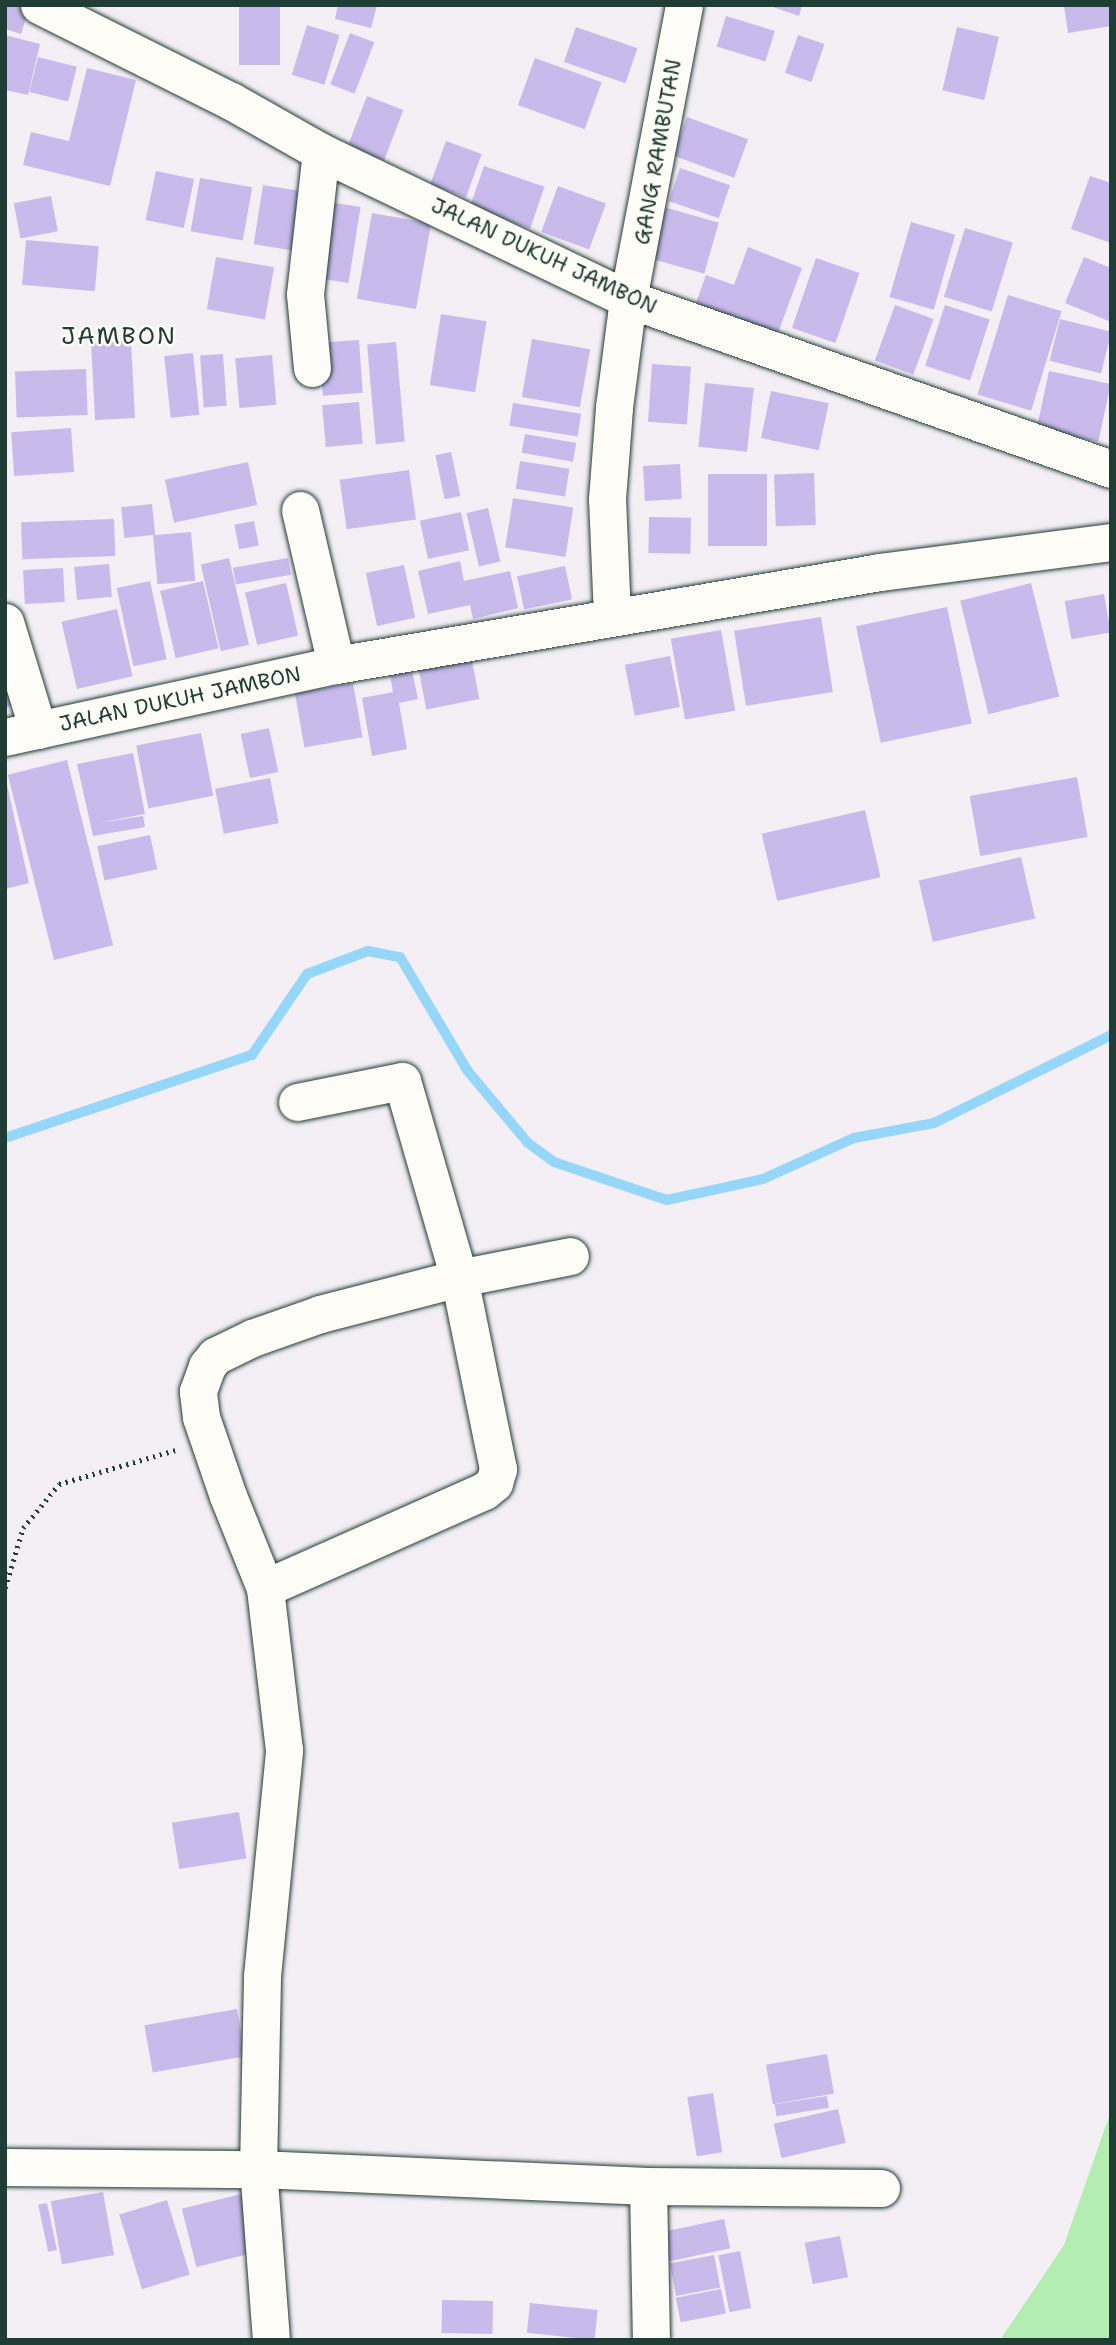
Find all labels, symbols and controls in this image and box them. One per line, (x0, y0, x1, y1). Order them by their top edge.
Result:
street label: GANG RAMBUTAN (629, 57, 687, 247)
street label: JALAN DUKUH JAMBON (427, 193, 661, 319)
district label: JAMBON (62, 323, 176, 351)
street label: JALAN DUKUH JAMBON (57, 661, 303, 737)

